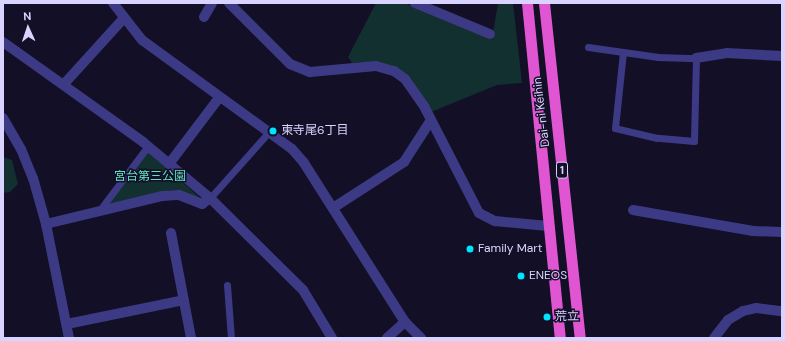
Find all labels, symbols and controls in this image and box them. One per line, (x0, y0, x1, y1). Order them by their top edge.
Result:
north arrow (8, 8, 48, 48)
text: N (23, 9, 32, 23)
street label: Dai-ni Keihin (531, 76, 553, 148)
place label: 東寺尾6丁目 (281, 124, 349, 138)
marker: 東寺尾6丁目 (268, 126, 278, 136)
road number: 1 (555, 161, 569, 179)
park label: 宮台第三公園 (114, 170, 186, 184)
place label: Family Mart (478, 242, 542, 256)
marker: Family Mart (465, 244, 475, 254)
place label: ENEOS (529, 269, 567, 283)
marker: ENEOS (516, 271, 526, 281)
place label: 荒立 (555, 310, 579, 324)
marker: 荒立 (542, 312, 552, 322)

